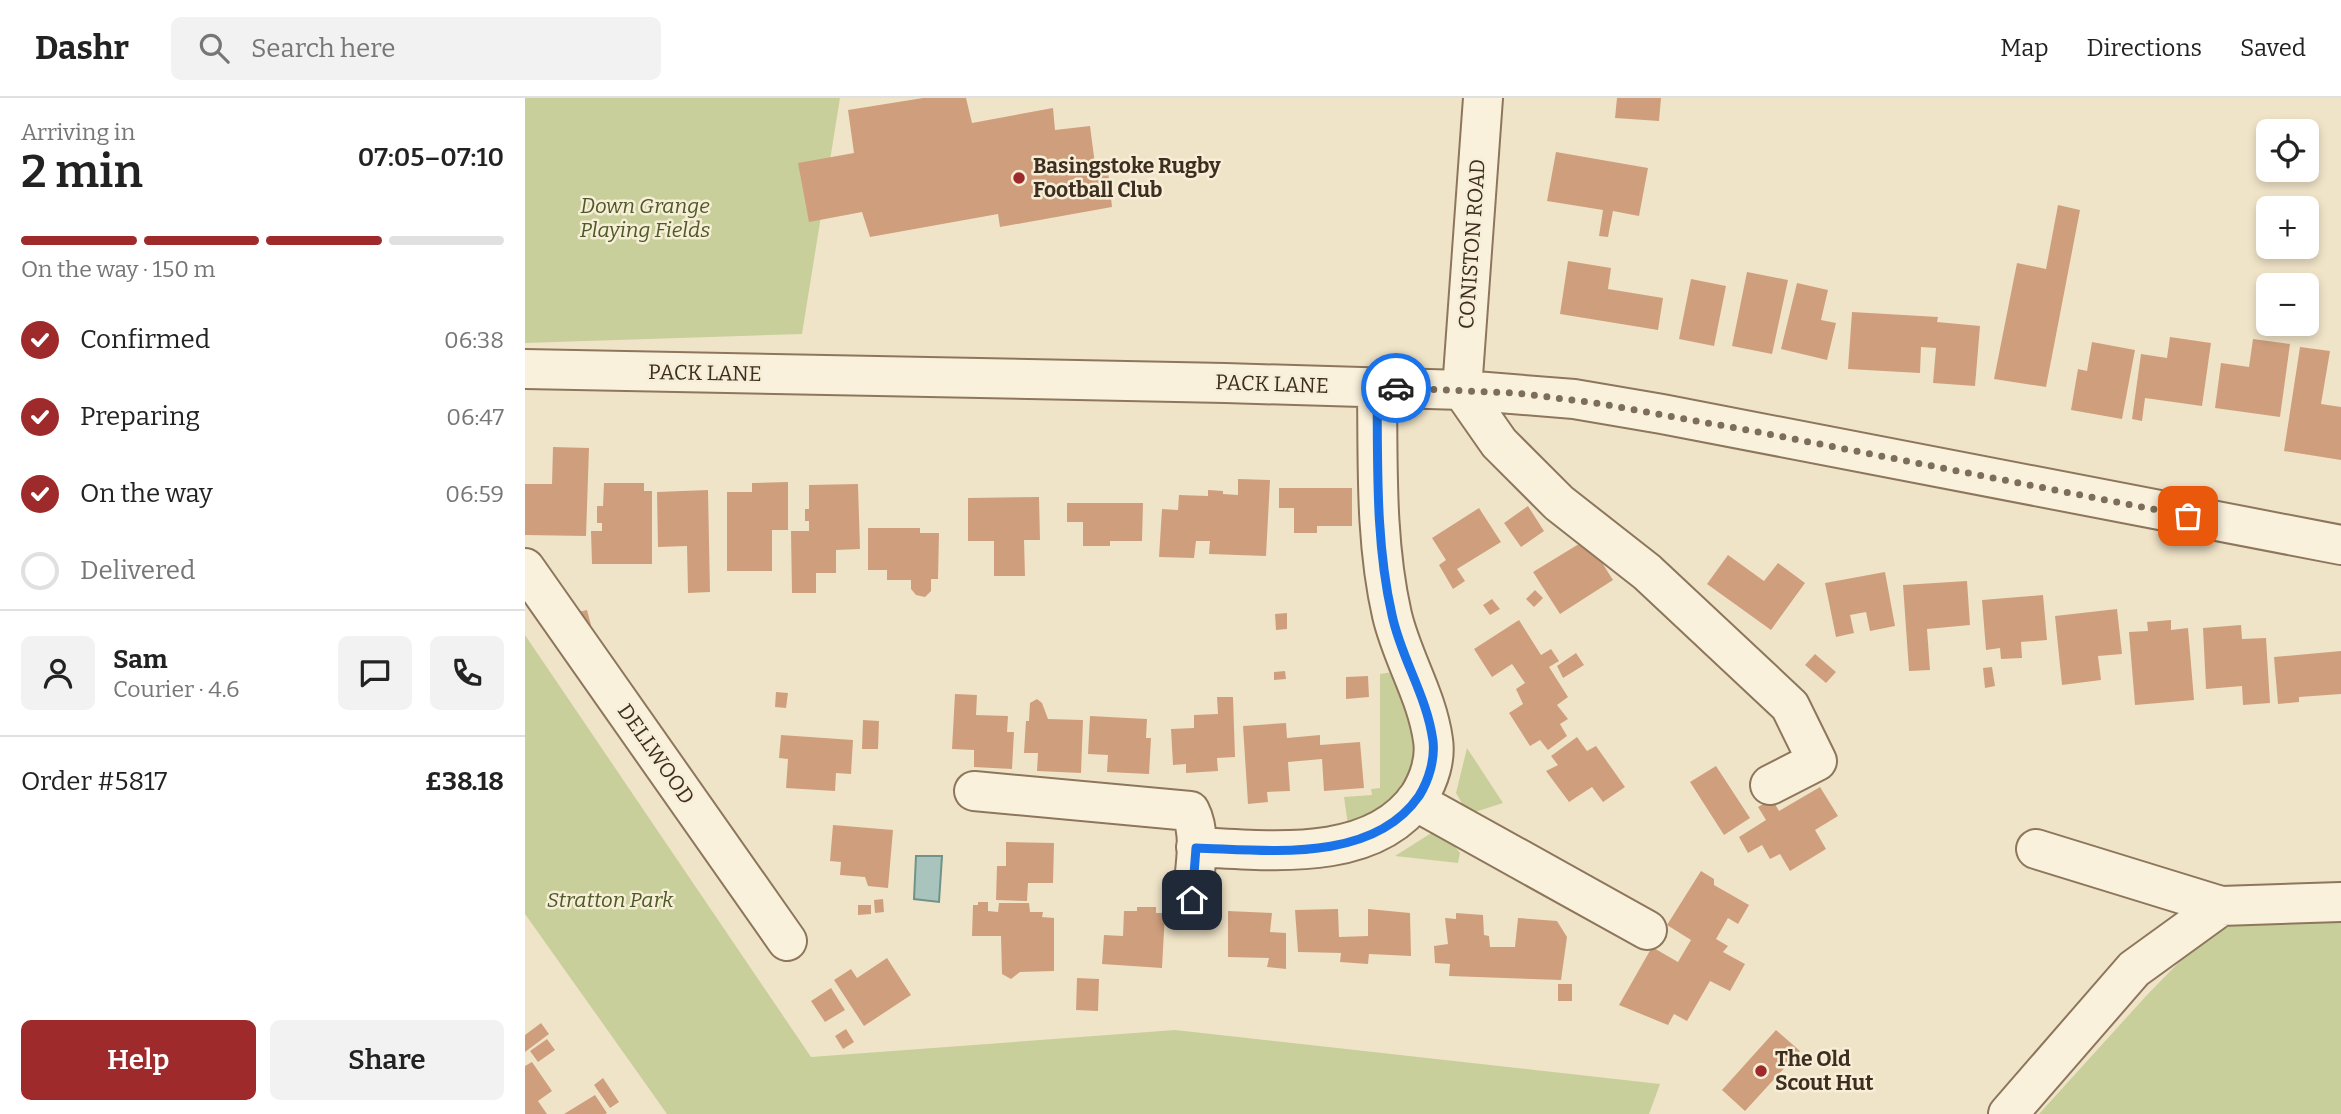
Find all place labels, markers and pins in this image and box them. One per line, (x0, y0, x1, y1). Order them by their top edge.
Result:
place label: Basingstoke Rugby Football Club (1033, 153, 1221, 203)
marker: Basingstoke Rugby Football Club (1011, 170, 1027, 186)
pin (2158, 486, 2218, 546)
pin (1162, 870, 1222, 930)
place label: The Old Scout Hut (1775, 1046, 1874, 1096)
marker: The Old Scout Hut (1753, 1063, 1769, 1079)

